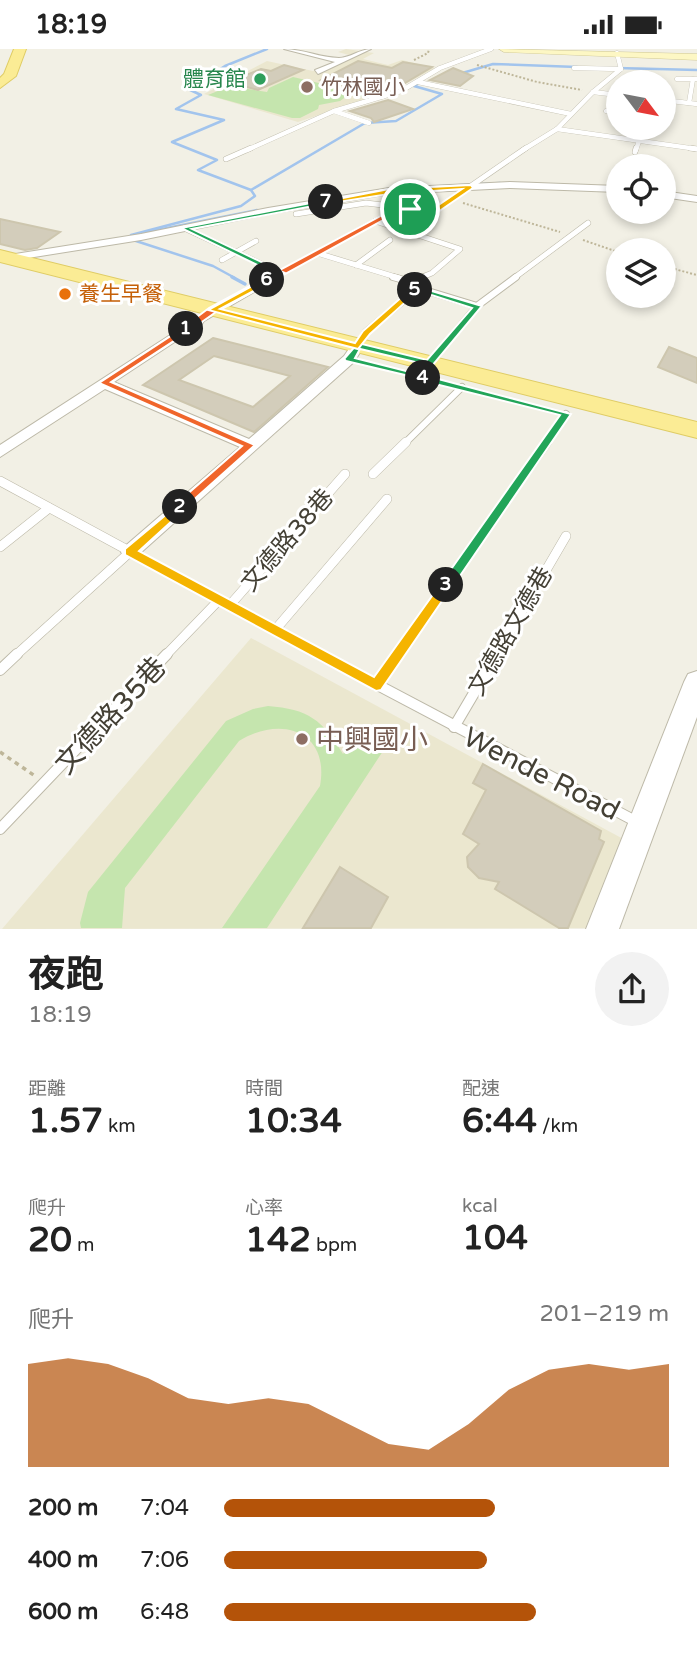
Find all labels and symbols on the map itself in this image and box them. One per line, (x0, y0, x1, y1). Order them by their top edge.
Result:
place label: 體育館 (183, 67, 246, 92)
north arrow (606, 70, 676, 140)
marker: 體育館 (252, 71, 268, 87)
place label: 竹林國小 (321, 75, 405, 100)
marker: 竹林國小 (299, 79, 315, 95)
pin (380, 179, 440, 239)
pin: 7 (308, 185, 344, 219)
pin: 6 (250, 263, 284, 297)
pin: 5 (398, 273, 432, 307)
place label: 養生早餐 (79, 282, 163, 307)
marker: 養生早餐 (57, 286, 73, 302)
pin: 1 (168, 311, 204, 347)
pin: 4 (406, 361, 440, 395)
street label: 文德路38巷 (235, 483, 340, 597)
pin: 2 (162, 489, 198, 525)
street label: 文德路文德巷 (462, 562, 559, 701)
pin: 3 (428, 567, 464, 603)
street label: 文德路35巷 (48, 650, 173, 781)
street label: Wende Road (458, 720, 625, 828)
place label: 中興國小 (316, 723, 428, 757)
marker: 中興國小 (294, 731, 310, 747)

